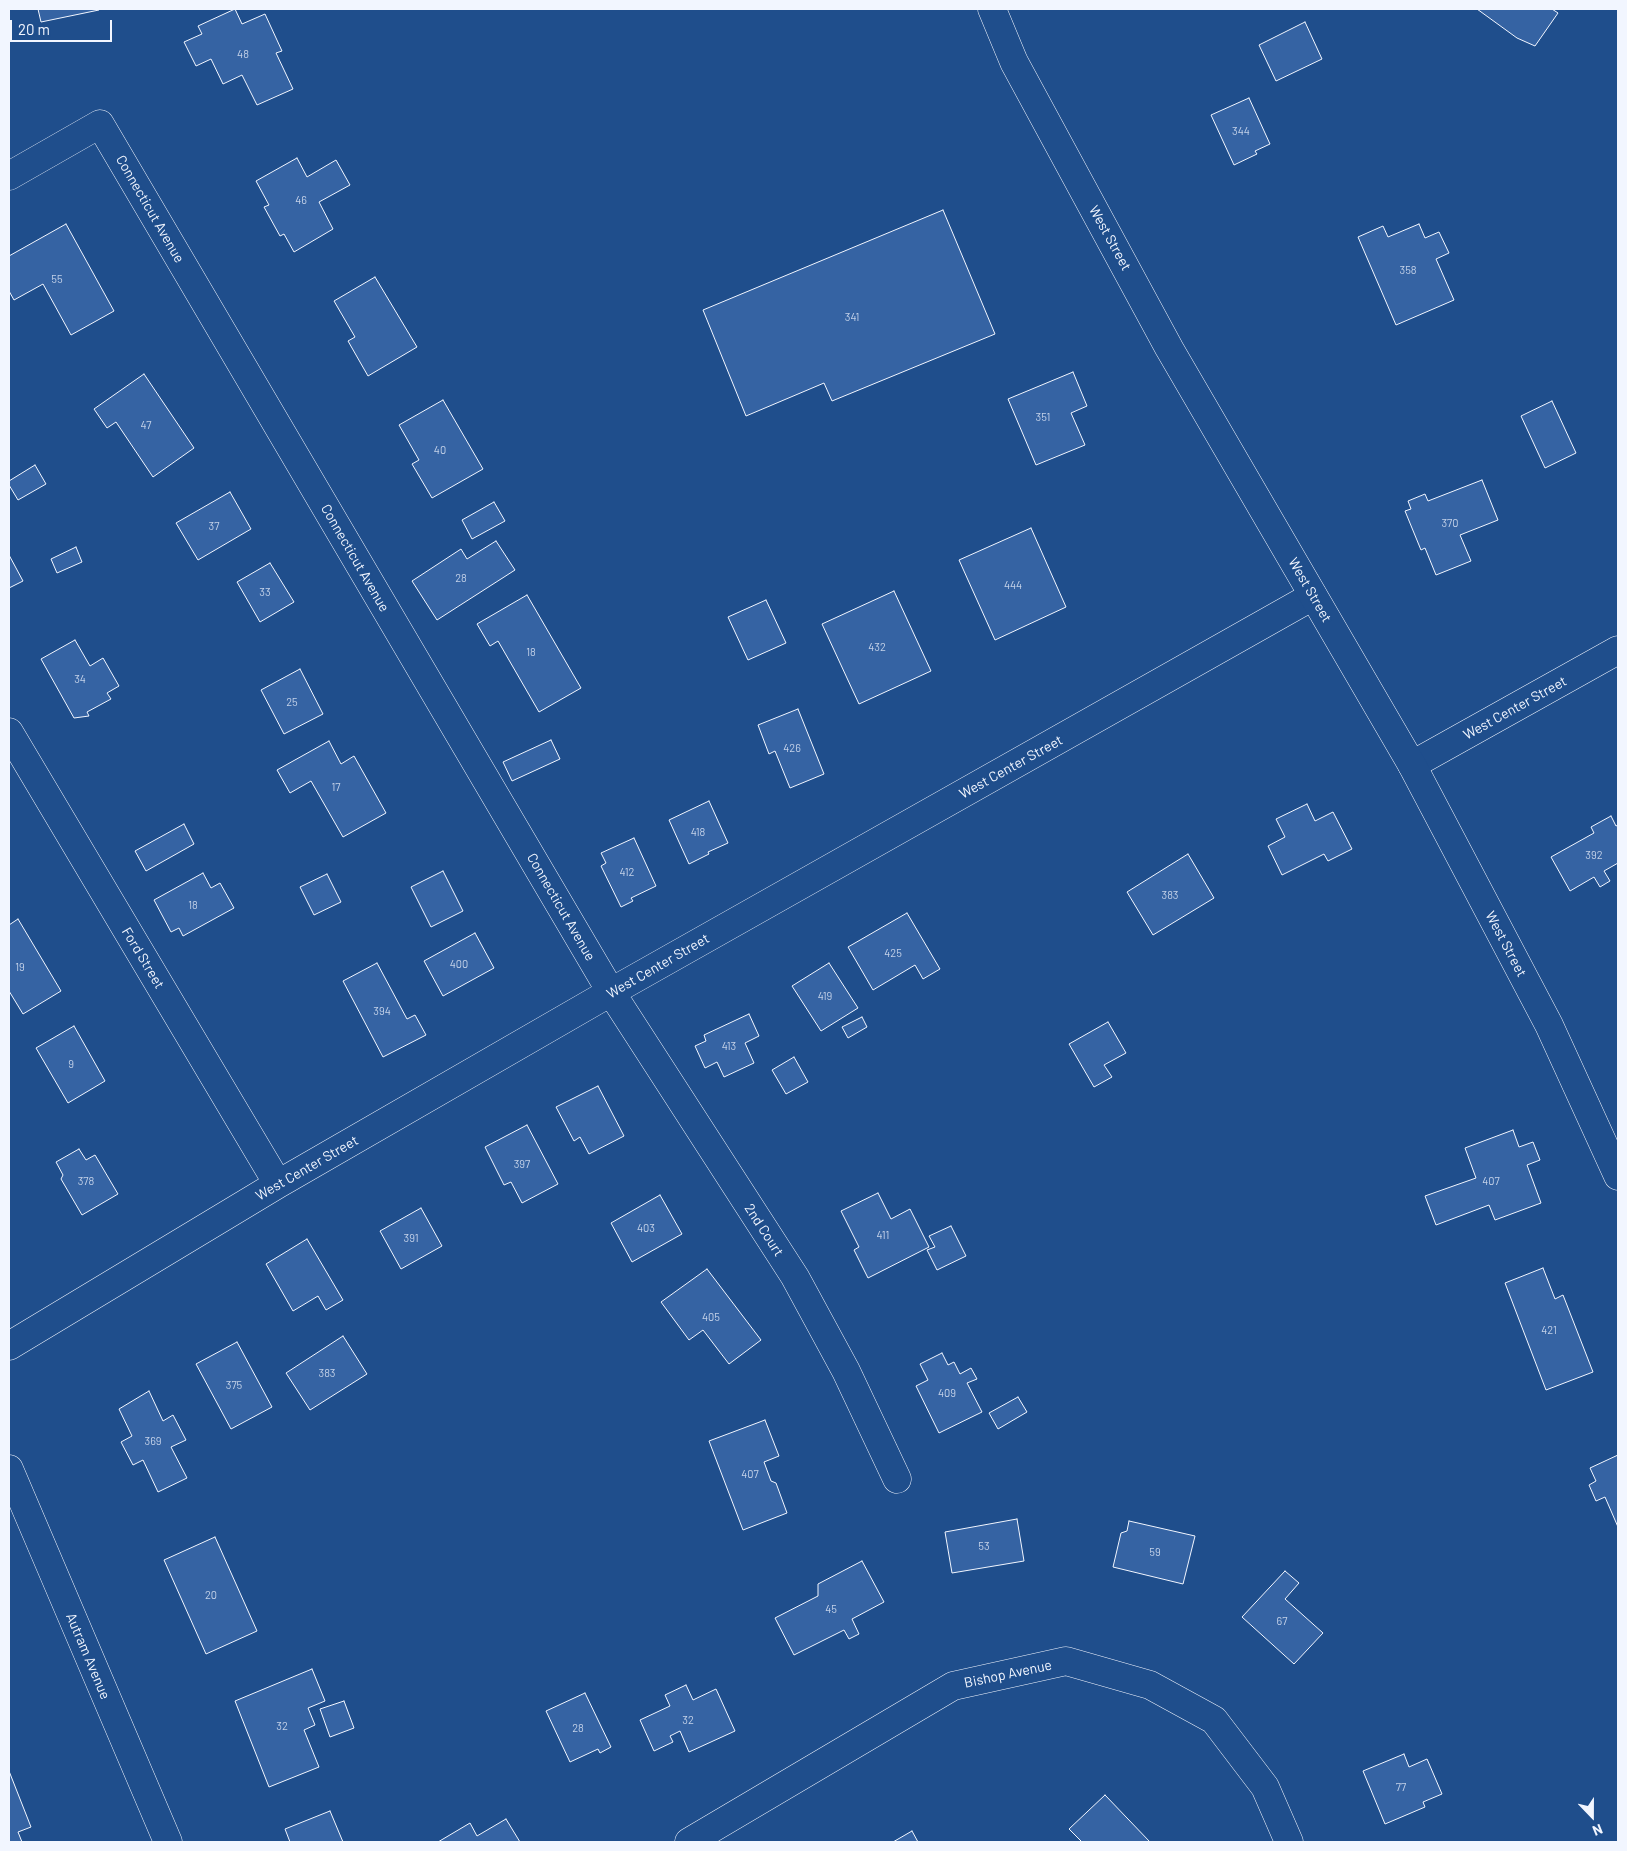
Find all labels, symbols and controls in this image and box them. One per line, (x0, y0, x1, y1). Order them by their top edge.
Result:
scale bar (12, 10, 115, 42)
text: 20 m (18, 20, 50, 38)
house number: 48 (237, 47, 249, 61)
house number: 344 (1232, 124, 1250, 138)
street label: Connecticut Avenue (112, 152, 188, 266)
house number: 46 (295, 193, 307, 207)
street label: West Street (1085, 203, 1135, 273)
house number: 358 (1399, 263, 1417, 277)
house number: 55 (51, 272, 63, 286)
house number: 341 (845, 310, 859, 324)
house number: 351 (1036, 410, 1050, 424)
house number: 47 (141, 418, 151, 432)
house number: 40 (434, 443, 446, 457)
street label: Connecticut Avenue (317, 501, 393, 615)
house number: 370 (1441, 516, 1459, 530)
house number: 37 (209, 519, 219, 533)
street label: West Street (1285, 555, 1335, 625)
house number: 28 (455, 571, 467, 585)
house number: 444 (1004, 578, 1022, 592)
house number: 33 (259, 585, 271, 599)
house number: 432 (868, 640, 886, 654)
house number: 18 (526, 645, 536, 659)
house number: 34 (74, 672, 86, 686)
street label: West Center Street (1460, 673, 1570, 743)
house number: 25 (286, 695, 298, 709)
street label: West Center Street (956, 732, 1066, 802)
house number: 426 (783, 741, 801, 755)
house number: 17 (331, 780, 341, 794)
house number: 418 (691, 825, 705, 839)
house number: 392 (1585, 848, 1603, 862)
street label: Connecticut Avenue (523, 850, 599, 964)
house number: 412 (620, 865, 634, 879)
house number: 383 (1161, 888, 1179, 902)
house number: 18 (188, 898, 198, 912)
street label: West Street (1482, 908, 1530, 980)
street label: Ford Street (118, 924, 168, 992)
street label: West Center Street (604, 930, 712, 1002)
house number: 425 (884, 946, 902, 960)
house number: 400 (450, 957, 468, 971)
house number: 19 (15, 960, 25, 974)
house number: 419 (818, 989, 832, 1003)
house number: 394 (373, 1004, 391, 1018)
house number: 413 (722, 1039, 736, 1053)
house number: 9 (68, 1057, 74, 1071)
street label: West Center Street (253, 1132, 361, 1204)
house number: 397 (514, 1157, 530, 1171)
house number: 378 (78, 1174, 94, 1188)
house number: 407 (1482, 1174, 1500, 1188)
street label: 2nd Court (741, 1201, 787, 1259)
house number: 403 (637, 1221, 655, 1235)
house number: 411 (877, 1228, 889, 1242)
house number: 391 (403, 1231, 419, 1245)
house number: 405 (702, 1310, 720, 1324)
house number: 421 (1541, 1323, 1557, 1337)
house number: 383 (318, 1366, 336, 1380)
house number: 375 (226, 1378, 242, 1392)
house number: 409 (938, 1386, 956, 1400)
house number: 369 (144, 1434, 162, 1448)
house number: 407 (741, 1467, 759, 1481)
house number: 53 (978, 1539, 990, 1553)
house number: 59 (1149, 1545, 1161, 1559)
house number: 20 (205, 1588, 217, 1602)
house number: 45 (825, 1602, 837, 1616)
street label: Autram Avenue (62, 1610, 114, 1702)
house number: 67 (1277, 1614, 1287, 1628)
street label: Bishop Avenue (963, 1657, 1053, 1691)
house number: 32 (682, 1713, 694, 1727)
house number: 32 (276, 1719, 288, 1733)
house number: 28 (572, 1721, 584, 1735)
house number: 77 (1396, 1780, 1406, 1794)
north arrow (1567, 1791, 1617, 1841)
text: N (1590, 1821, 1605, 1840)

